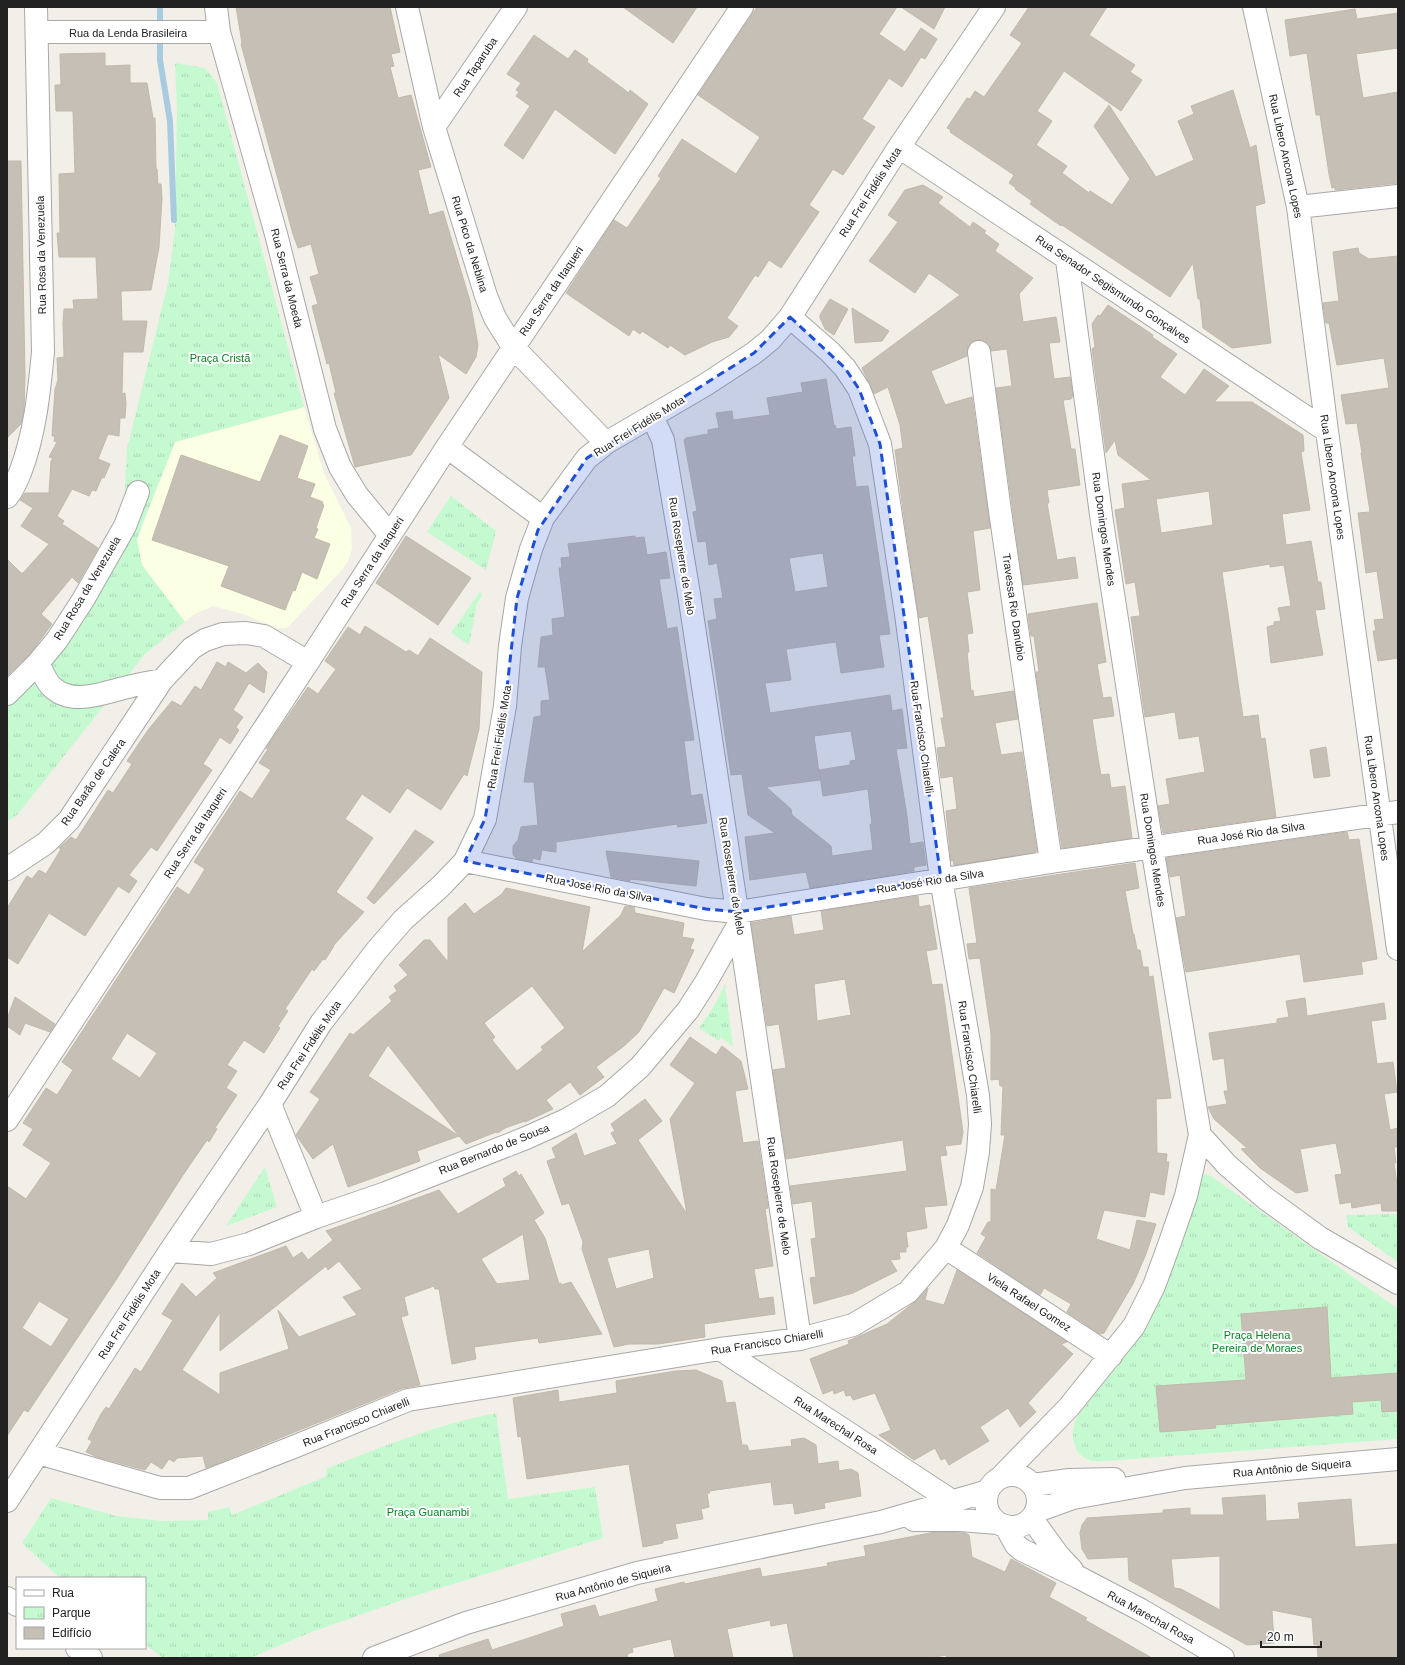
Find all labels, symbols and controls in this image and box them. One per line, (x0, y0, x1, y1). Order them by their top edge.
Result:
street label: Rua da Lenda Brasileira (69, 27, 188, 39)
street label: Rua Taparuba (451, 34, 500, 99)
street label: Rua Libero Ancona Lopes (1267, 93, 1305, 220)
street label: Rua Frei Fidélis Mota (836, 144, 904, 239)
street label: Rua Pico da Neblina (450, 194, 491, 295)
street label: Rua Rosa da Venezuela (34, 195, 48, 314)
street label: Rua Serra da Moeda (269, 227, 305, 330)
street label: Rua Senador Segismundo Gonçalves (1033, 233, 1193, 346)
street label: Rua Serra da Itaqueri (517, 244, 585, 338)
park label: Praça Cristã (190, 352, 251, 364)
street label: Rua Frei Fidélis Mota (591, 393, 687, 459)
street label: Rua Libero Ancona Lopes (1318, 413, 1348, 541)
street label: Rua Domingos Mendes (1090, 471, 1118, 587)
street label: Rua Rosepierre de Melo (667, 496, 697, 616)
street label: Rua Serra da Itaqueri (338, 515, 406, 609)
street label: Rua Rosa da Venezuela (51, 533, 123, 642)
street label: Travessa Rio Danúbio (1001, 552, 1027, 662)
street label: Rua Francisco Chiarelli (908, 680, 936, 794)
street label: Rua Frei Fidélis Mota (485, 684, 513, 790)
street label: Rua Libero Ancona Lopes (1362, 734, 1392, 862)
street label: Rua Barão de Calera (58, 736, 128, 828)
street label: Rua Serra da Itaqueri (161, 786, 229, 880)
street label: Rua Domingos Mendes (1138, 792, 1168, 908)
street label: Rua Rosepierre de Melo (717, 816, 747, 936)
street label: Rua José Rio da Silva (1197, 819, 1306, 846)
street label: Rua José Rio da Silva (876, 866, 985, 895)
street label: Rua José Rio da Silva (545, 872, 654, 904)
street label: Rua Frei Fidélis Mota (275, 998, 344, 1092)
street label: Rua Francisco Chiarelli (956, 1000, 984, 1114)
street label: Rua Bernardo de Sousa (437, 1121, 552, 1177)
street label: Rua Rosepierre de Melo (765, 1136, 793, 1256)
street label: Rua Frei Fidélis Mota (95, 1266, 163, 1361)
street label: Viela Rafael Gomez (985, 1270, 1073, 1334)
street label: Rua Francisco Chiarelli (710, 1327, 824, 1357)
park label: Praça Helena Pereira de Moraes (1212, 1329, 1303, 1354)
street label: Rua Marechal Rosa (792, 1393, 881, 1457)
street label: Rua Francisco Chiarelli (301, 1395, 411, 1449)
street label: Rua Antônio de Siqueira (1232, 1457, 1352, 1479)
park label: Praça Guanambi (387, 1506, 469, 1518)
street label: Rua Antônio de Siqueira (554, 1561, 673, 1603)
legend (16, 1577, 146, 1649)
text: Rua (52, 1586, 74, 1600)
street label: Rua Marechal Rosa (1106, 1588, 1197, 1646)
text: Parque (52, 1606, 91, 1620)
scale bar (1261, 1623, 1321, 1649)
text: Edifício (52, 1626, 92, 1640)
text: 20 m (1267, 1630, 1294, 1644)

